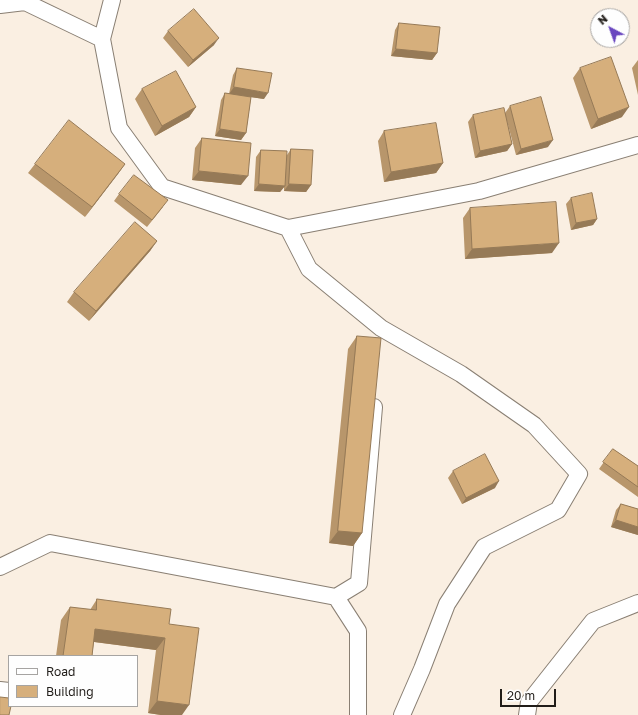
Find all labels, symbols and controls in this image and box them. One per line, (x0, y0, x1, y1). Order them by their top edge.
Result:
north arrow (590, 8, 630, 48)
text: N (595, 12, 610, 27)
legend (8, 655, 138, 707)
text: Road (46, 664, 75, 679)
scale bar (502, 681, 558, 707)
text: Building (46, 684, 94, 699)
text: 20 m (507, 688, 535, 703)

